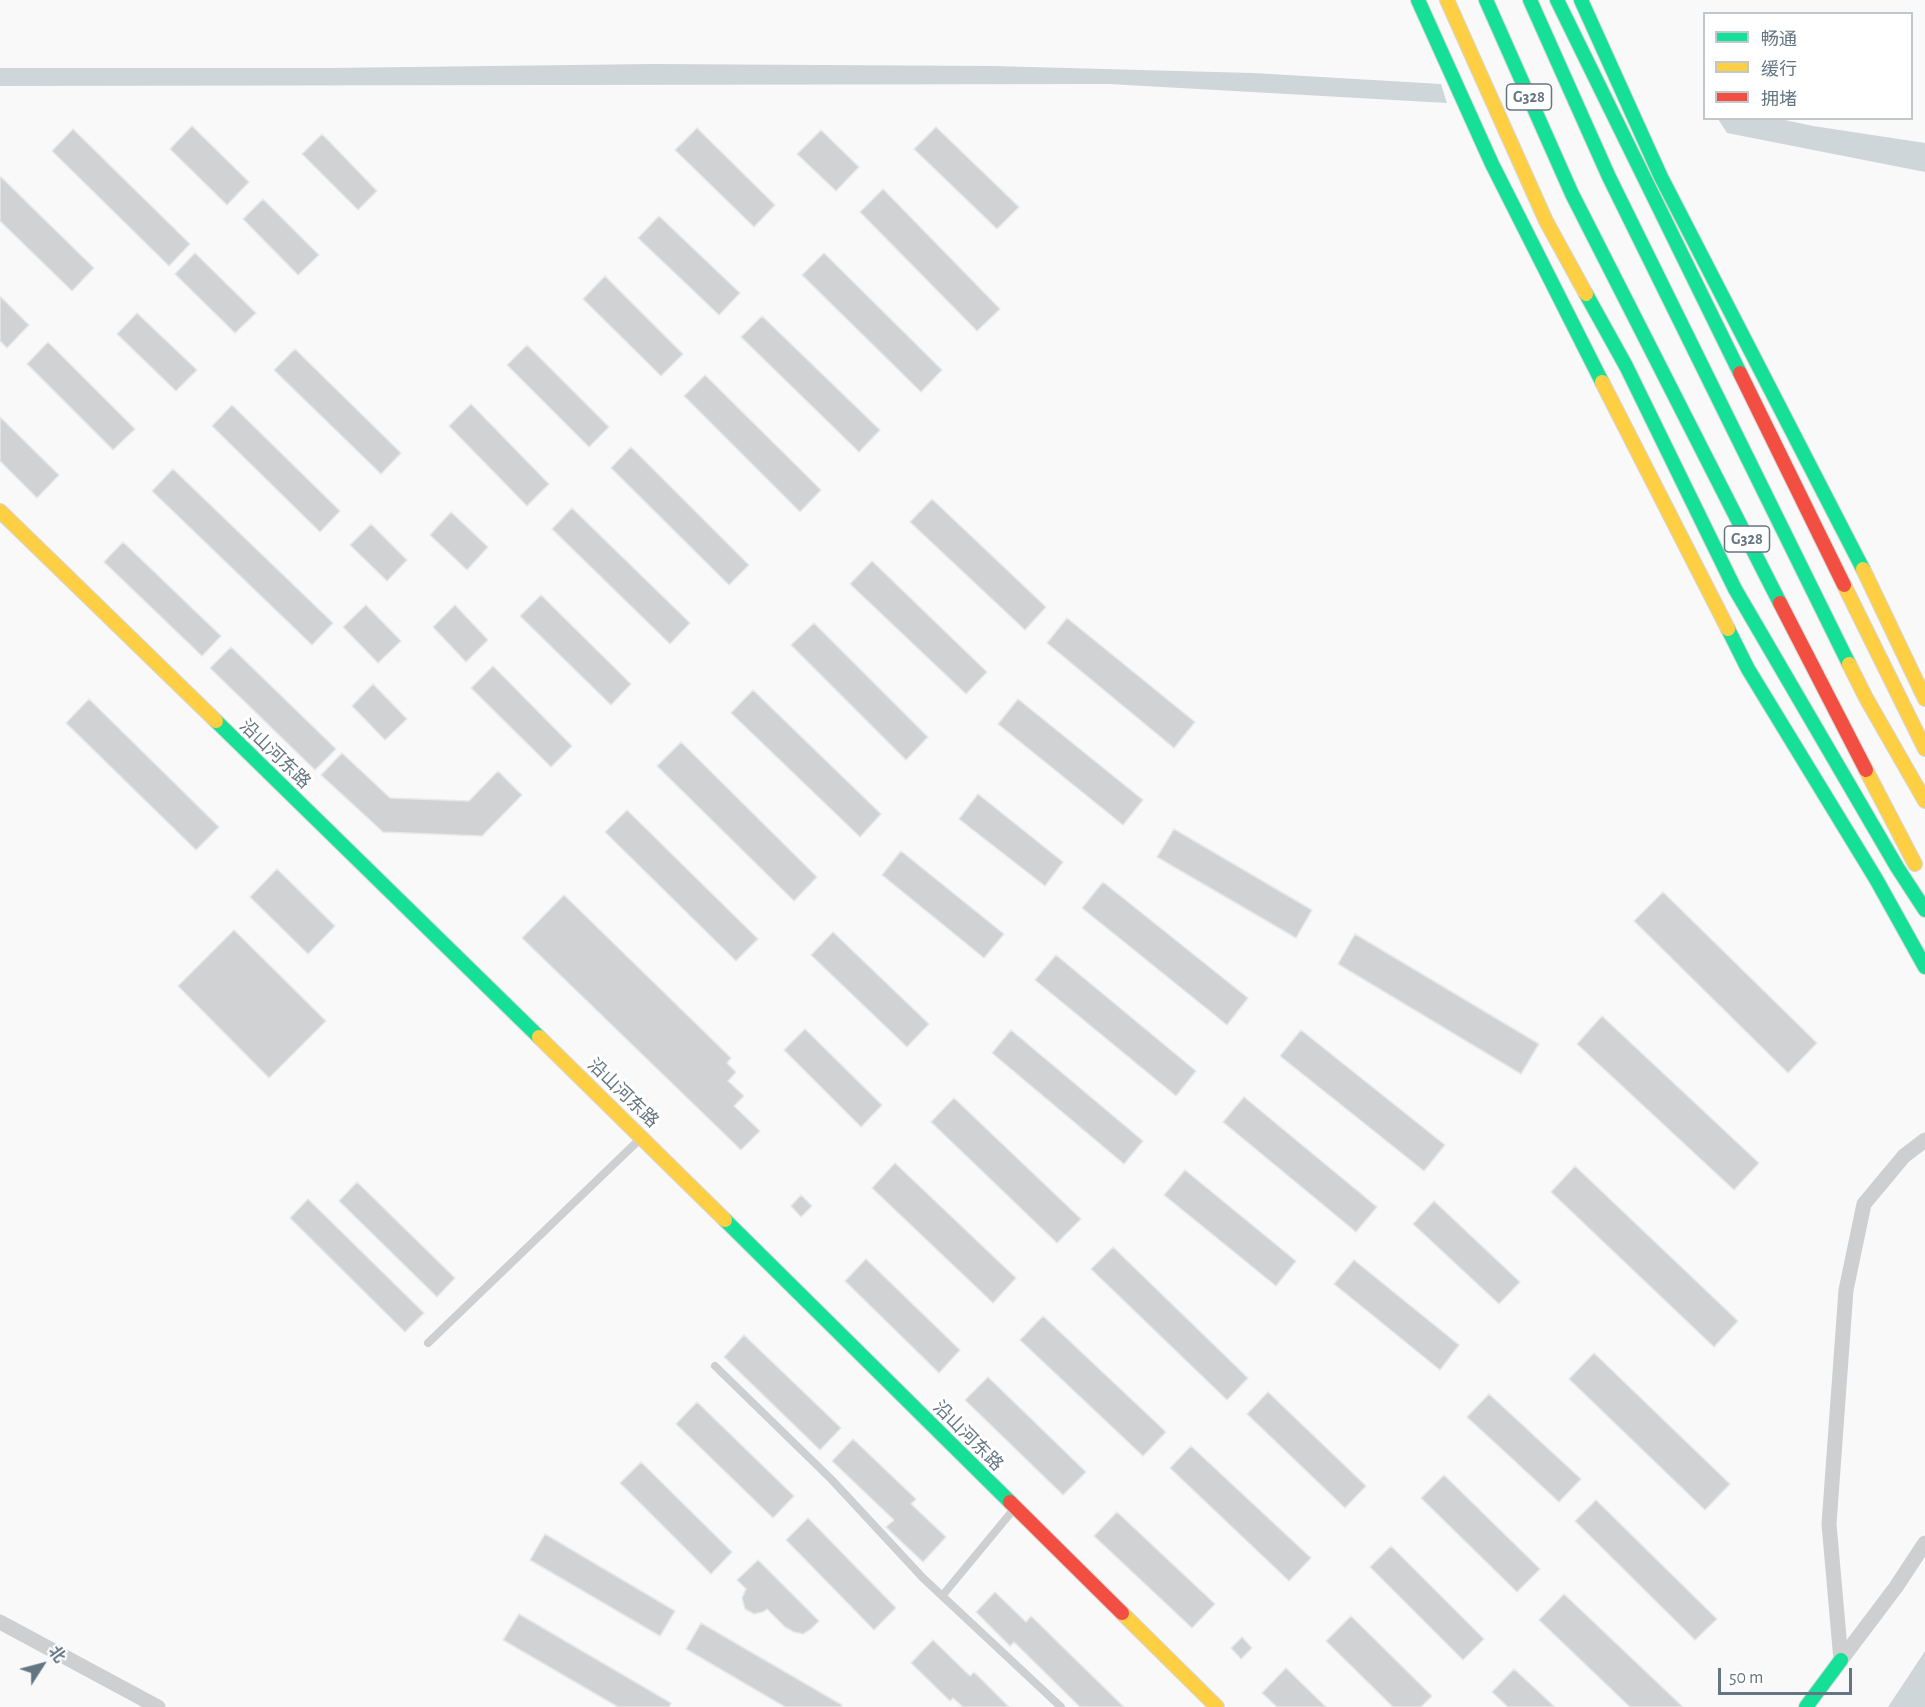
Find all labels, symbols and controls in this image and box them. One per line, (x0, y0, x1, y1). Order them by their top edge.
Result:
legend (1703, 12, 1913, 120)
text: 畅通 (1761, 31, 1797, 49)
text: 缓行 (1761, 61, 1797, 79)
road number: G328 (1506, 84, 1552, 110)
text: 拥堵 (1761, 91, 1797, 109)
road number: G328 (1724, 526, 1770, 552)
street label: 沿山河东路 (235, 715, 315, 793)
street label: 沿山河东路 (583, 1054, 663, 1132)
street label: 沿山河东路 (929, 1397, 1007, 1475)
north arrow (12, 1635, 72, 1695)
text: 北 (45, 1643, 68, 1666)
scale bar (1721, 1656, 1854, 1694)
text: 50 m (1729, 1669, 1763, 1687)

